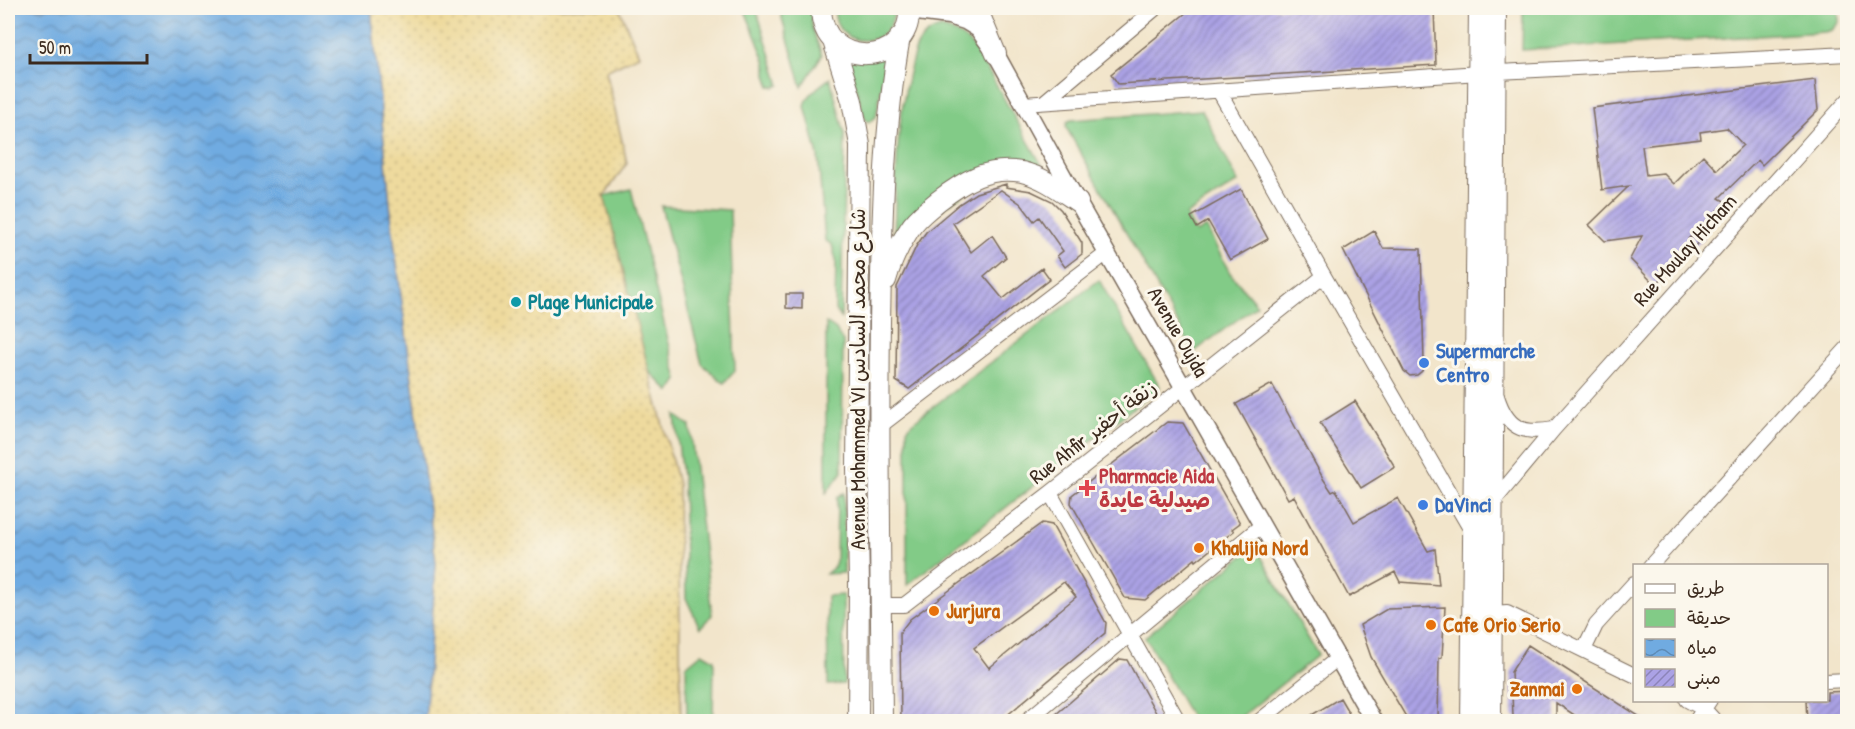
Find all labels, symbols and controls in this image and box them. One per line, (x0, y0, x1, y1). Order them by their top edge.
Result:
scale bar (30, 27, 147, 65)
text: 50 m (39, 35, 71, 60)
street label: Rue Moulay Hicham (1626, 187, 1743, 312)
street label: Avenue Mohammed VI شارع محمد السادس (843, 208, 873, 550)
street label: Avenue Oujda (1141, 281, 1216, 382)
place label: Plage Municipale (528, 287, 654, 317)
marker: Plage Municipale (509, 295, 523, 309)
place label: Supermarche Centro (1436, 336, 1536, 389)
marker: Supermarche Centro (1417, 356, 1431, 370)
street label: Rue Ahfir زنقة أحفير (1023, 373, 1162, 491)
place label: Pharmacie Aida صيدلية عايدة (1099, 461, 1215, 514)
marker: Pharmacie Aida صيدلية عايدة (1080, 481, 1094, 495)
place label: DaVinci (1435, 490, 1492, 519)
marker: DaVinci (1416, 498, 1430, 512)
place label: Khalijia Nord (1211, 533, 1309, 562)
marker: Khalijia Nord (1192, 541, 1206, 555)
legend (1633, 564, 1828, 702)
text: طريق (1687, 575, 1725, 600)
place label: Jurjura (946, 596, 1001, 625)
marker: Jurjura (927, 604, 941, 618)
text: حديقة (1687, 605, 1731, 630)
place label: Cafe Orio Serio (1443, 610, 1561, 639)
marker: Cafe Orio Serio (1424, 618, 1438, 632)
text: مياه (1687, 635, 1717, 660)
text: مبنى (1687, 665, 1721, 690)
place label: Zanmai (1509, 674, 1565, 703)
marker: Zanmai (1570, 682, 1584, 696)

